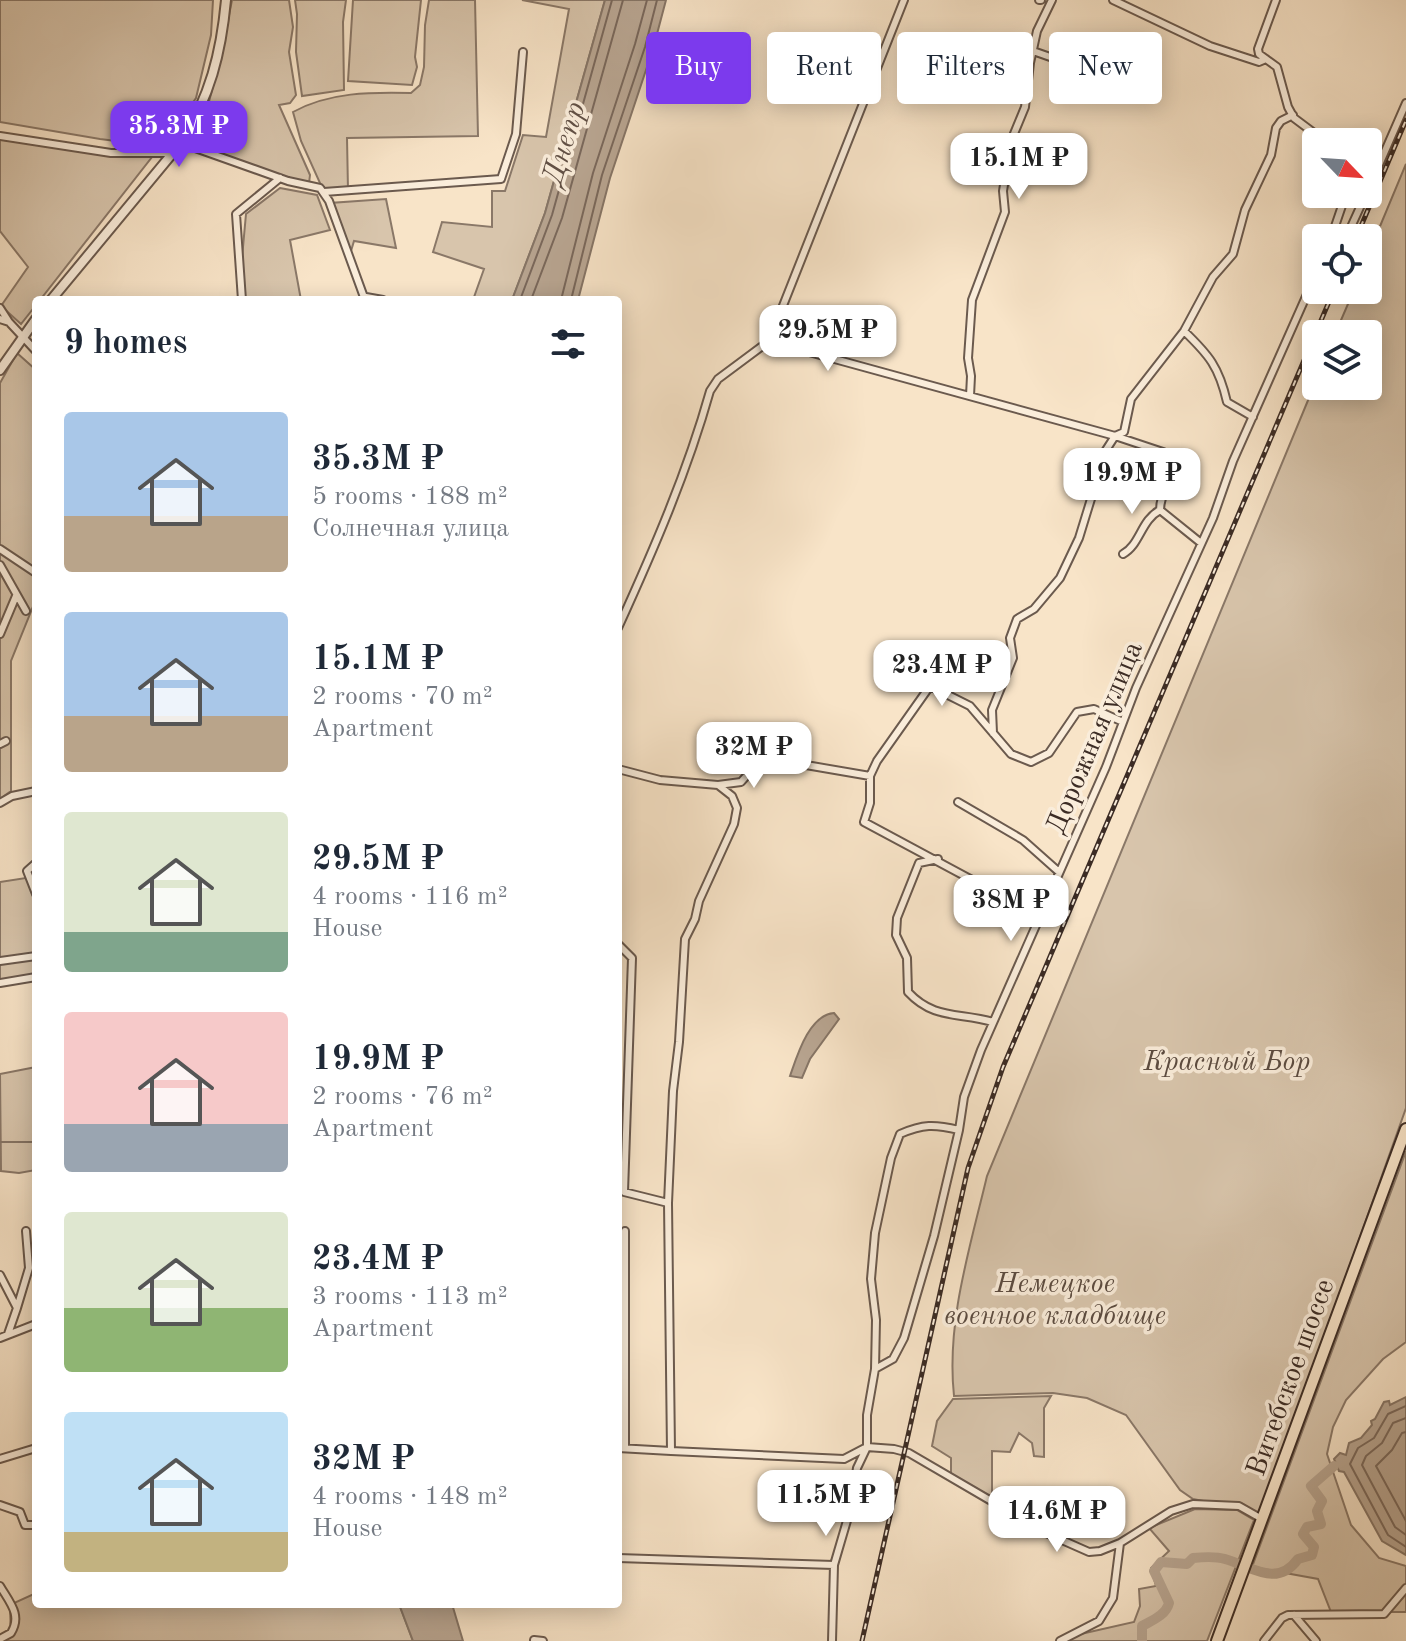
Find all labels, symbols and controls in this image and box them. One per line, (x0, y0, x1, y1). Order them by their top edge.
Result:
chip: Buy (646, 32, 751, 104)
chip: Rent (767, 32, 881, 104)
chip: Filters (897, 32, 1033, 104)
chip: New (1049, 32, 1162, 104)
water label: Днепр (537, 99, 592, 192)
pin: 35.3M ₽ (105, 101, 253, 169)
text: 35.3M ₽ (128, 114, 230, 140)
north arrow (1302, 128, 1382, 208)
map controls (1302, 128, 1382, 400)
pin: 15.1M ₽ (945, 133, 1093, 201)
text: 15.1M ₽ (968, 146, 1070, 172)
button: locate (1302, 224, 1382, 304)
pin: 29.5M ₽ (754, 305, 902, 373)
text: 29.5M ₽ (777, 318, 879, 344)
button: layers (1302, 320, 1382, 400)
icon: filters (546, 322, 590, 366)
text: 9 homes (64, 327, 187, 361)
text: 35.3M ₽ (312, 443, 444, 477)
icon: home (128, 444, 224, 540)
pin: 19.9M ₽ (1058, 448, 1206, 516)
text: 19.9M ₽ (1081, 461, 1183, 487)
text: 5 rooms · 188 m² (312, 484, 508, 510)
text: Солнечная улица (312, 516, 509, 542)
street label: Дорожная улица (1043, 638, 1149, 839)
pin: 23.4M ₽ (868, 640, 1016, 708)
text: 15.1M ₽ (312, 643, 444, 677)
icon: home (128, 644, 224, 740)
text: 23.4M ₽ (891, 653, 993, 679)
text: 2 rooms · 70 m² (312, 684, 493, 710)
text: Apartment (312, 716, 434, 742)
pin: 32M ₽ (698, 722, 810, 790)
text: 32M ₽ (715, 735, 793, 761)
text: 29.5M ₽ (312, 843, 444, 877)
icon: home (128, 844, 224, 940)
pin: 38M ₽ (955, 875, 1067, 943)
text: 4 rooms · 116 m² (312, 884, 508, 910)
text: 38M ₽ (972, 888, 1050, 914)
text: House (312, 916, 383, 942)
text: 19.9M ₽ (312, 1043, 444, 1077)
icon: home (128, 1044, 224, 1140)
park label: Красный Бор (1143, 1049, 1310, 1077)
text: 2 rooms · 76 m² (312, 1084, 493, 1110)
text: Apartment (312, 1116, 434, 1142)
text: 23.4M ₽ (312, 1243, 444, 1277)
icon: home (128, 1244, 224, 1340)
park label: Немецкое военное кладбище (944, 1271, 1166, 1331)
street label: Витебское шоссе (1243, 1276, 1341, 1480)
text: 3 rooms · 113 m² (312, 1284, 508, 1310)
text: Apartment (312, 1316, 434, 1342)
text: 32M ₽ (312, 1443, 415, 1477)
icon: home (128, 1444, 224, 1540)
pin: 11.5M ₽ (752, 1470, 900, 1538)
text: 11.5M ₽ (775, 1483, 877, 1509)
text: 4 rooms · 148 m² (312, 1484, 508, 1510)
pin: 14.6M ₽ (983, 1486, 1131, 1554)
text: 14.6M ₽ (1006, 1499, 1108, 1525)
text: House (312, 1516, 383, 1542)

